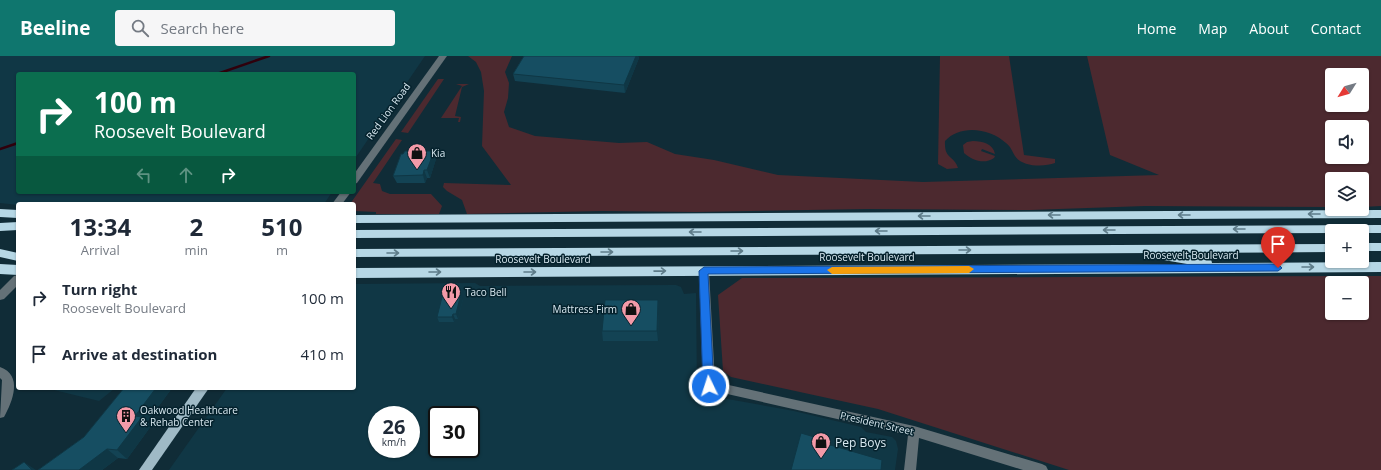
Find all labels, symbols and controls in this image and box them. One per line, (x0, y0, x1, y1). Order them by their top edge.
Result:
search box (115, 10, 395, 46)
text: Beeline (20, 15, 91, 41)
icon: search (129, 17, 151, 39)
text: Search here (161, 18, 244, 38)
text: Home (1137, 19, 1176, 38)
text: Map (1198, 19, 1227, 38)
text: About (1249, 19, 1289, 38)
text: Contact (1311, 19, 1361, 38)
north arrow (1325, 68, 1369, 112)
map controls (1325, 68, 1369, 320)
street label: Red Lion Road (363, 80, 413, 142)
text: 100 m (94, 83, 177, 121)
icon: right (28, 88, 80, 140)
text: Roosevelt Boulevard (94, 119, 266, 143)
button: sound (1325, 120, 1369, 164)
shop icon: Kia (406, 142, 428, 170)
place label: Kia (431, 146, 445, 160)
icon: left (133, 164, 155, 186)
icon: ahead (175, 164, 197, 186)
icon: right (217, 164, 239, 186)
button: layers (1325, 172, 1369, 216)
text: 13:34 (69, 210, 131, 243)
text: 2 (189, 210, 203, 243)
text: 510 (261, 210, 303, 243)
one-way arrow (1308, 210, 1321, 218)
one-way arrow (1178, 211, 1191, 219)
one-way arrow (918, 212, 931, 220)
one-way arrow (1048, 212, 1061, 219)
button: + (1325, 224, 1369, 268)
one-way arrow (1233, 225, 1246, 233)
one-way arrow (1103, 226, 1116, 234)
one-way arrow (875, 227, 888, 235)
pin (1261, 227, 1295, 268)
one-way arrow (689, 228, 702, 236)
icon: arrive (1267, 233, 1289, 255)
text: Arrival (81, 241, 120, 259)
text: min (185, 241, 208, 259)
text: m (276, 241, 288, 259)
one-way arrow (958, 246, 971, 254)
one-way arrow (730, 247, 743, 255)
one-way arrow (600, 248, 613, 256)
street label: Roosevelt Boulevard (1143, 248, 1239, 262)
one-way arrow (386, 249, 399, 257)
street label: Roosevelt Boulevard (819, 250, 915, 264)
street label: Roosevelt Boulevard (495, 252, 591, 266)
one-way arrow (1301, 263, 1314, 271)
one-way arrow (653, 267, 666, 275)
one-way arrow (428, 268, 441, 276)
one-way arrow (523, 268, 536, 276)
button: − (1325, 276, 1369, 320)
text: Turn right (62, 279, 137, 299)
restaurant icon: Taco Bell (440, 281, 462, 309)
place label: Taco Bell (465, 285, 507, 299)
icon: right (28, 287, 50, 309)
text: 100 m (300, 288, 344, 308)
shop icon: Mattress Firm (620, 298, 642, 326)
text: Roosevelt Boulevard (62, 299, 186, 317)
place label: Mattress Firm (552, 302, 617, 316)
icon: arrive (28, 343, 50, 365)
text: Arrive at destination (62, 344, 217, 364)
text: 410 m (300, 344, 344, 364)
position arrow (688, 365, 730, 407)
place label: Oakwood Healthcare & Rehab Center (140, 403, 238, 429)
building icon: Oakwood Healthcare & Rehab Center (115, 405, 137, 433)
speed limit sign: 30 (428, 406, 480, 458)
street label: President Street (839, 408, 916, 438)
text: 26 (383, 413, 405, 440)
shop icon: Pep Boys (810, 431, 832, 459)
place label: Pep Boys (835, 434, 886, 451)
text: km/h (382, 435, 406, 449)

